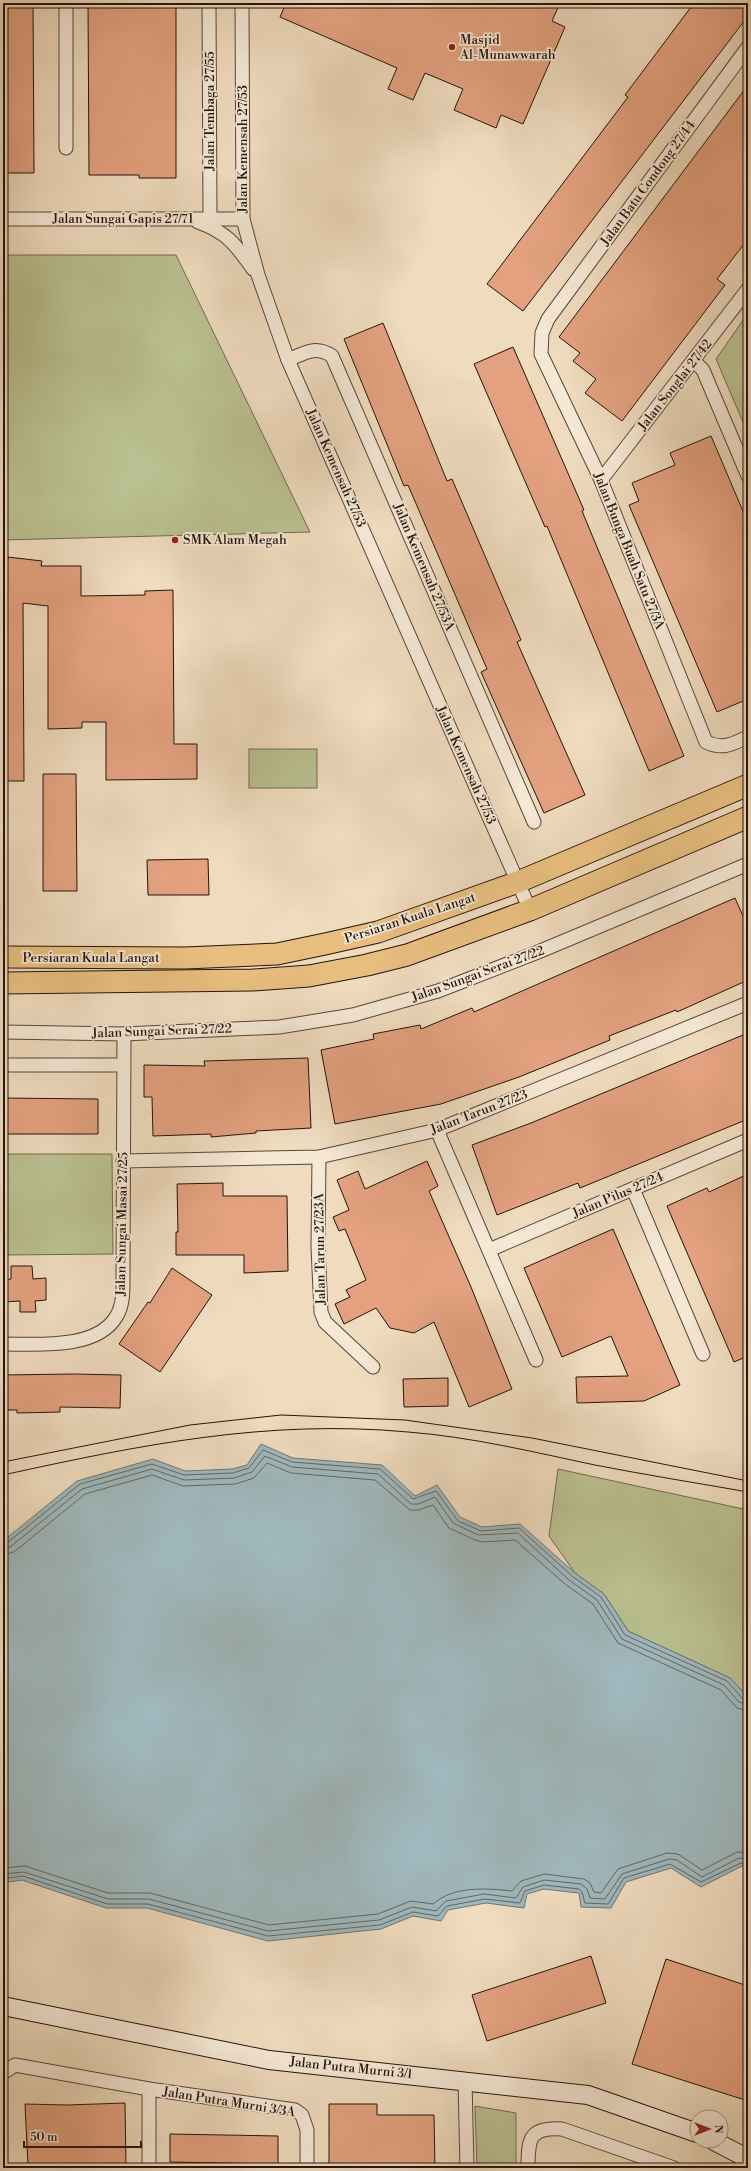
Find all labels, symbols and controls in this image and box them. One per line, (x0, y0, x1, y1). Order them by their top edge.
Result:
place label: Masjid Al-Munawwarah (459, 32, 556, 63)
marker: Masjid Al-Munawwarah (447, 42, 457, 52)
street label: Jalan Tembaga 27/55 (202, 51, 218, 172)
street label: Jalan Kemensah 27/53 (235, 85, 251, 214)
street label: Jalan Batu Condong 27/44 (596, 117, 699, 250)
street label: Jalan Sungai Gapis 27/71 (51, 211, 194, 227)
street label: Jalan Songlai 27/42 (634, 336, 716, 434)
street label: Jalan Kemensah 27/53 (302, 405, 369, 530)
street label: Jalan Bunga Buah Satu 27/3A (590, 469, 668, 633)
street label: Jalan Kemensah 27/53A (389, 500, 459, 634)
place label: SMK Alam Megah (183, 532, 287, 548)
marker: SMK Alam Megah (170, 535, 180, 545)
street label: Jalan Kemensah 27/53 (432, 702, 499, 827)
street label: Persiaran Kuala Langat (342, 889, 478, 947)
street label: Jalan Sungai Serai 27/22 (408, 943, 547, 1006)
street label: Persiaran Kuala Langat (23, 950, 160, 966)
street label: Jalan Sungai Serai 27/22 (91, 1021, 232, 1041)
street label: Jalan Tarun 27/23 (427, 1086, 530, 1138)
street label: Jalan Sungai Masai 27/25 (113, 1152, 131, 1297)
street label: Jalan Pilus 27/24 (569, 1169, 666, 1222)
street label: Jalan Tarun 27/23A (311, 1192, 329, 1306)
street label: Jalan Putra Murni 3/1 (288, 2053, 414, 2082)
street label: Jalan Putra Murni 3/3A (161, 2083, 297, 2121)
north arrow (689, 2109, 729, 2149)
scale bar (24, 2123, 141, 2149)
text: N (711, 2125, 725, 2134)
text: 50 m (30, 2130, 58, 2145)

